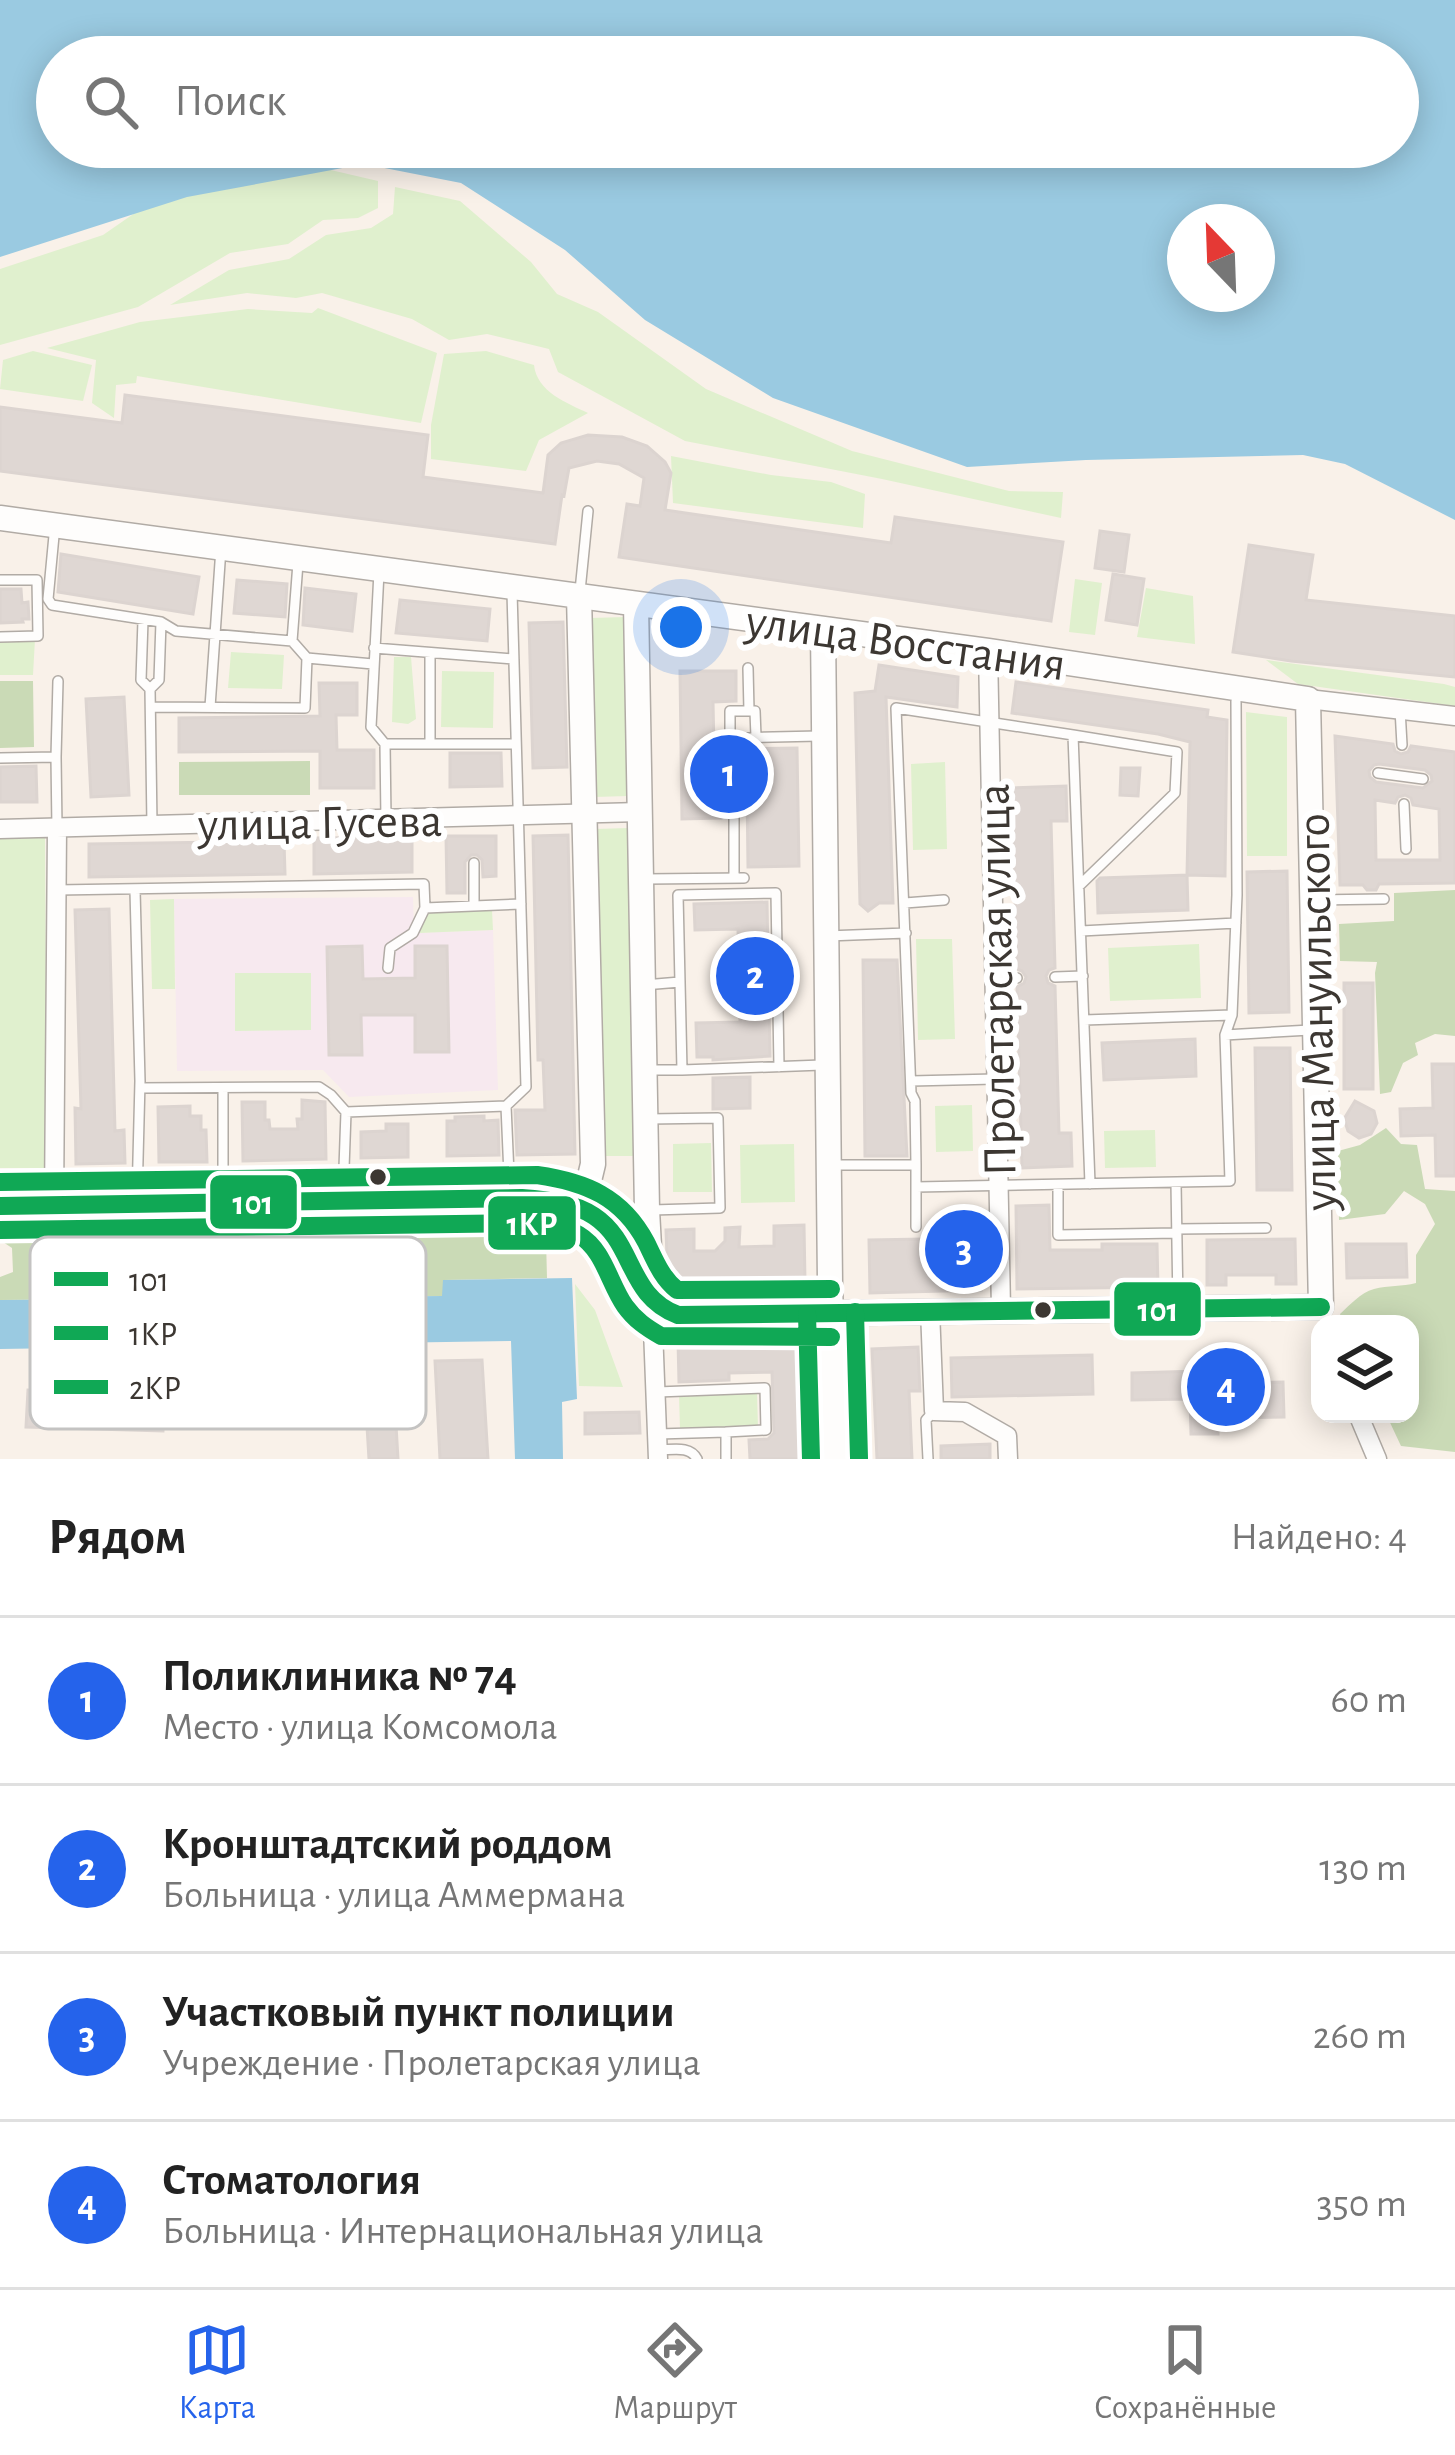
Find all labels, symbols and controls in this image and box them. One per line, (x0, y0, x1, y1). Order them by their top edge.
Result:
search box (36, 36, 1419, 168)
icon: search (78, 69, 144, 135)
text: Поиск (174, 79, 286, 124)
north arrow (1167, 204, 1275, 312)
your location (651, 597, 711, 657)
street label: улица Восстания (742, 598, 1068, 690)
pin: 1 (690, 729, 768, 819)
street label: Пролетарская улица (971, 783, 1025, 1177)
street label: улица Гусева (196, 798, 443, 850)
street label: улица Мануильского (1291, 813, 1345, 1212)
pin: 2 (716, 931, 794, 1021)
unlabelled marker (367, 1166, 389, 1188)
line badge: 101 (208, 1173, 299, 1231)
text: 101 (233, 1188, 273, 1221)
line badge: 1КР (486, 1194, 578, 1252)
pin: 3 (925, 1204, 1003, 1294)
text: 1КР (507, 1209, 557, 1242)
legend (30, 1237, 426, 1429)
text: 101 (129, 1265, 169, 1298)
line badge: 101 (1112, 1280, 1203, 1338)
text: 101 (1138, 1295, 1178, 1328)
unlabelled marker (1032, 1299, 1054, 1321)
map controls (1311, 1315, 1419, 1423)
button: layers (1311, 1315, 1419, 1423)
text: 1КР (129, 1319, 177, 1352)
pin: 4 (1187, 1342, 1265, 1432)
text: 2КР (129, 1373, 181, 1406)
text: Рядом (48, 1512, 187, 1563)
text: Найдено: 4 (1231, 1518, 1407, 1557)
text: Поликлиника № 74 (162, 1654, 517, 1699)
text: 1 (80, 1681, 94, 1720)
text: 60 m (1330, 1681, 1407, 1720)
text: Место · улица Комсомола (162, 1708, 558, 1747)
text: Кронштадтский роддом (162, 1822, 613, 1867)
text: 2 (78, 1849, 96, 1888)
text: 130 m (1319, 1849, 1407, 1888)
text: Больница · улица Аммермана (162, 1876, 625, 1915)
text: Участковый пункт полиции (162, 1990, 675, 2035)
text: 3 (79, 2017, 95, 2056)
text: 260 m (1313, 2017, 1407, 2056)
text: Учреждение · Пролетарская улица (162, 2044, 701, 2083)
text: Стоматология (162, 2158, 421, 2203)
text: 4 (77, 2185, 97, 2224)
text: 350 m (1316, 2185, 1407, 2224)
text: Больница · Интернациональная улица (162, 2212, 763, 2251)
tab: Карта (179, 2317, 256, 2429)
tab: Маршрут (613, 2317, 737, 2429)
tab: Сохранённые (1094, 2317, 1276, 2429)

